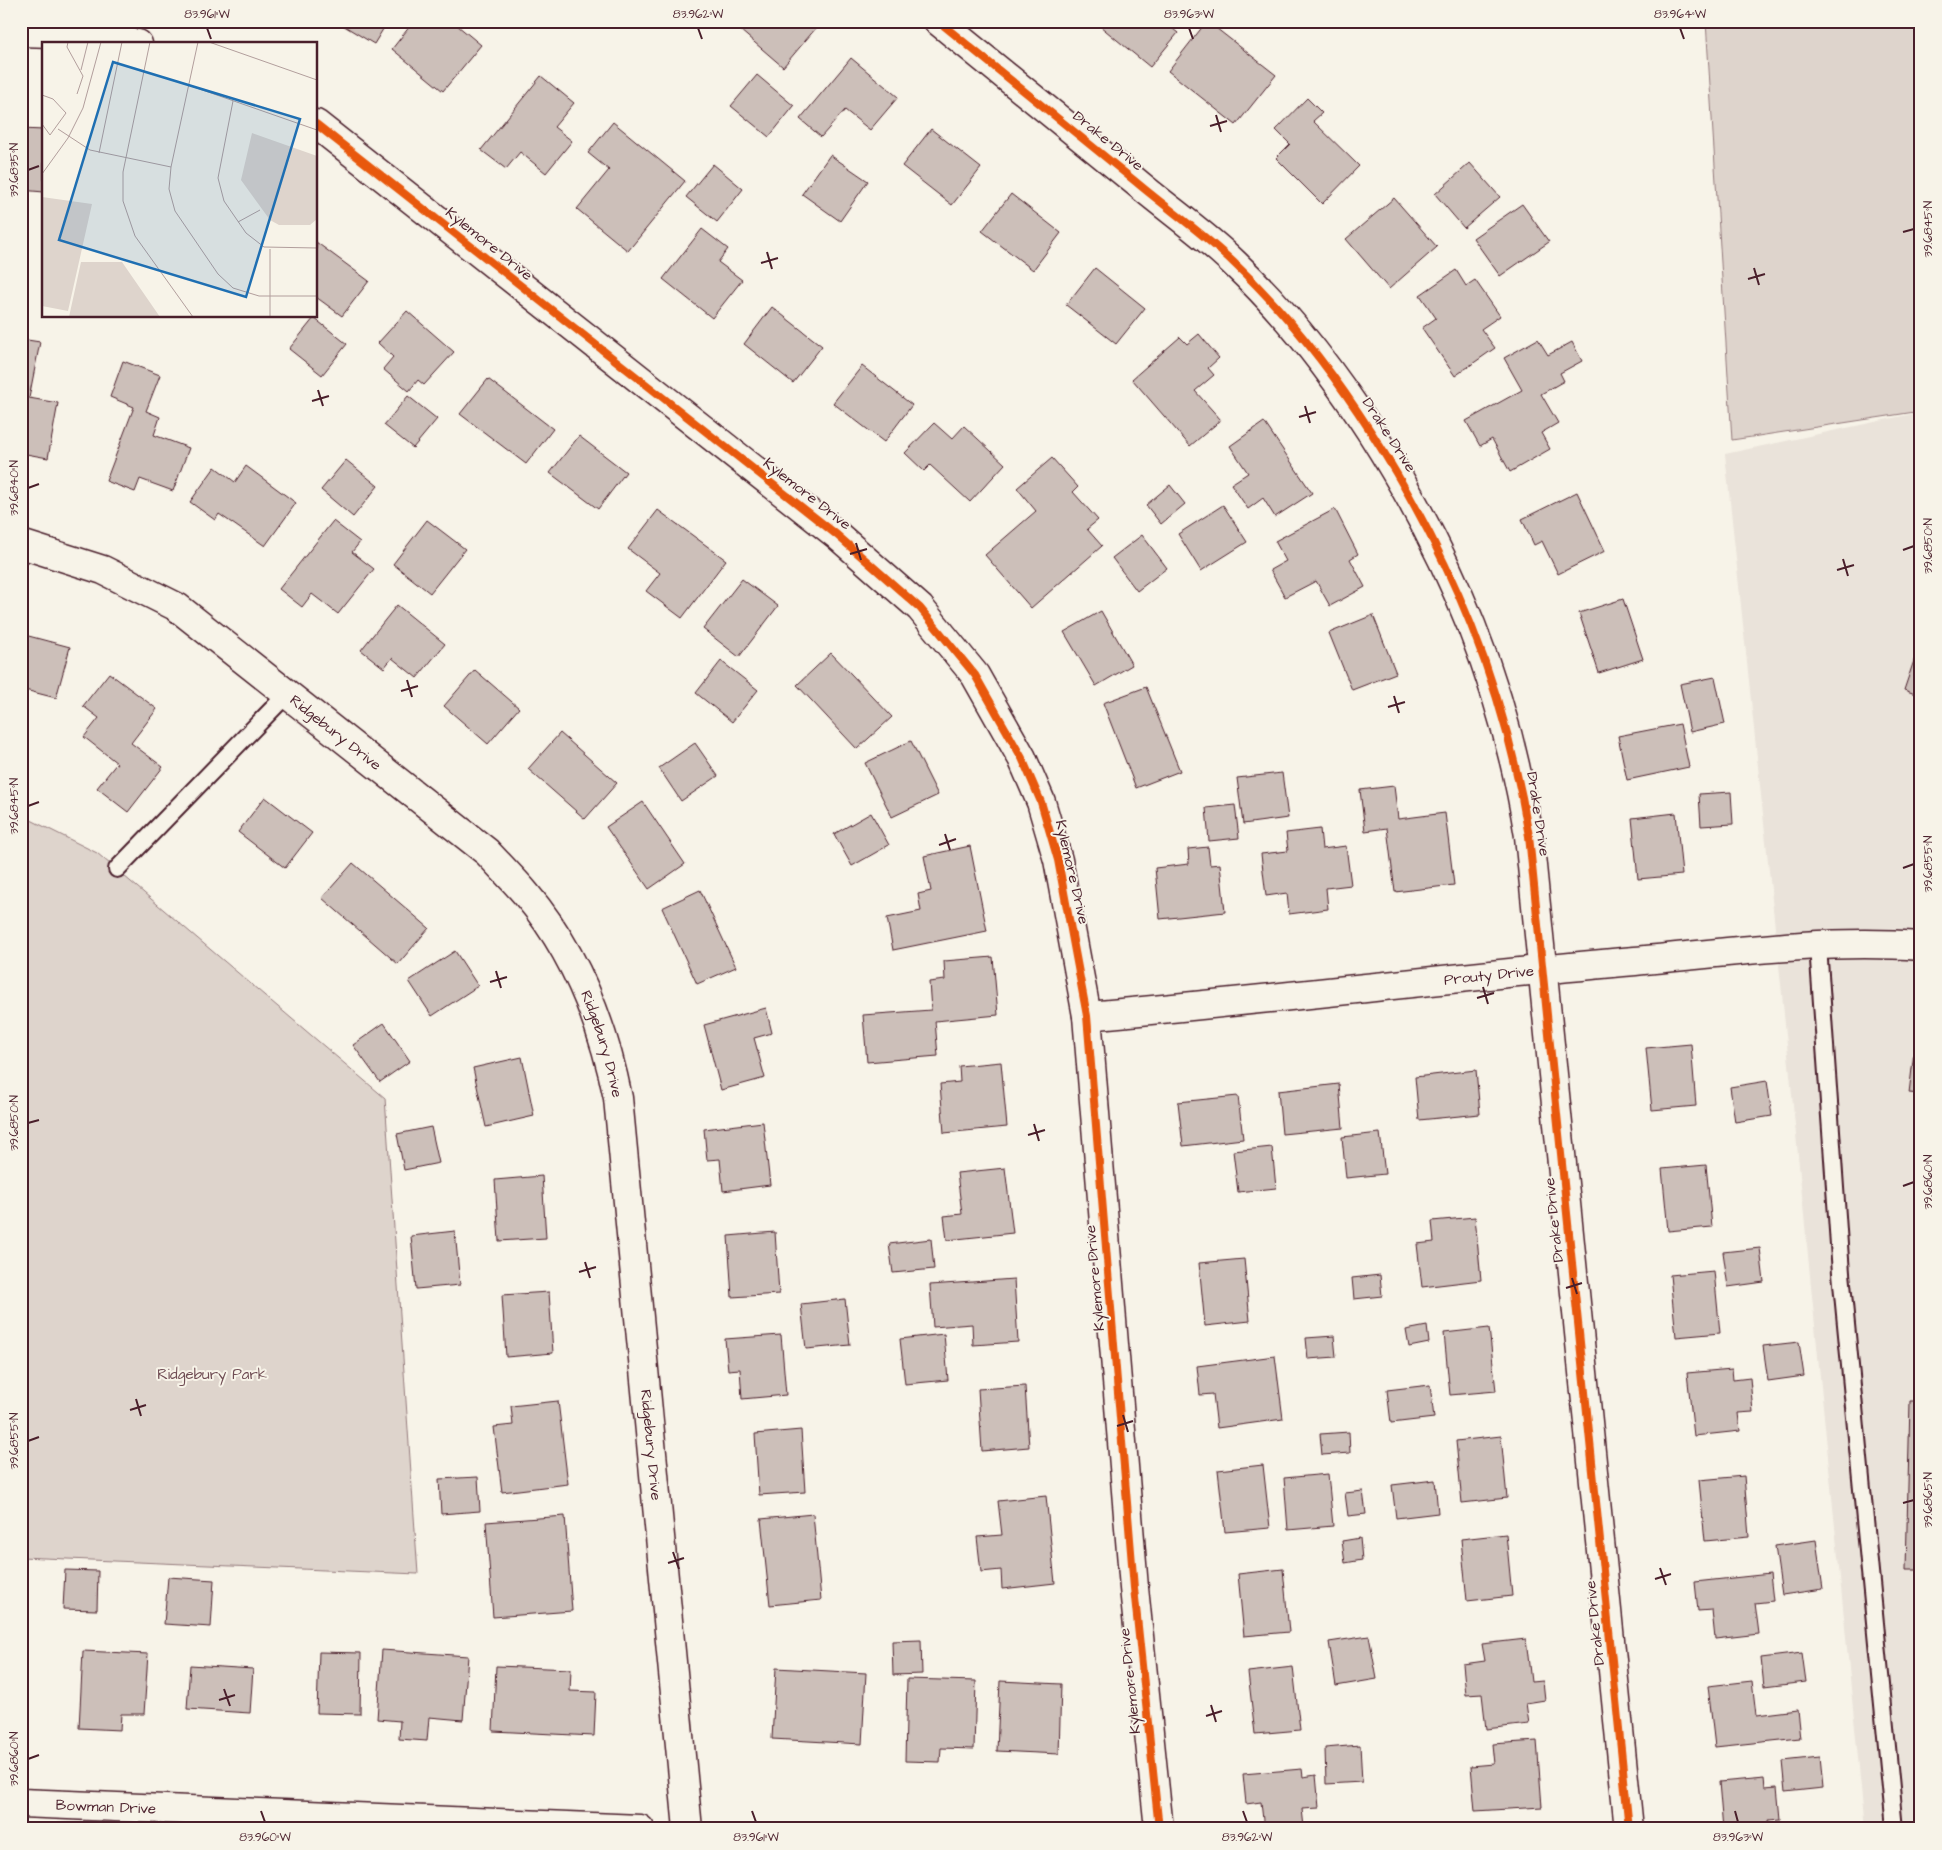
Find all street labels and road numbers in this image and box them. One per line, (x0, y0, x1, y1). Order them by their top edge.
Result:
street label: Drake Drive (1068, 106, 1148, 176)
street label: Kylemore Drive (440, 202, 537, 286)
street label: Drake Drive (1357, 394, 1421, 476)
street label: Kylemore Drive (758, 453, 855, 536)
street label: Ridgebury Drive (285, 690, 386, 775)
street label: Drake Drive (1521, 770, 1555, 858)
street label: Kylemore Drive (1049, 818, 1094, 926)
street label: Prouty Drive (1443, 960, 1535, 990)
street label: Ridgebury Drive (576, 987, 628, 1099)
street label: Drake Drive (1539, 1177, 1569, 1263)
street label: Kylemore Drive (1080, 1224, 1111, 1332)
street label: Ridgebury Drive (635, 1389, 667, 1501)
street label: Drake Drive (1580, 1580, 1610, 1666)
street label: Kylemore Drive (1114, 1627, 1147, 1735)
street label: Bowman Drive (55, 1794, 156, 1819)

